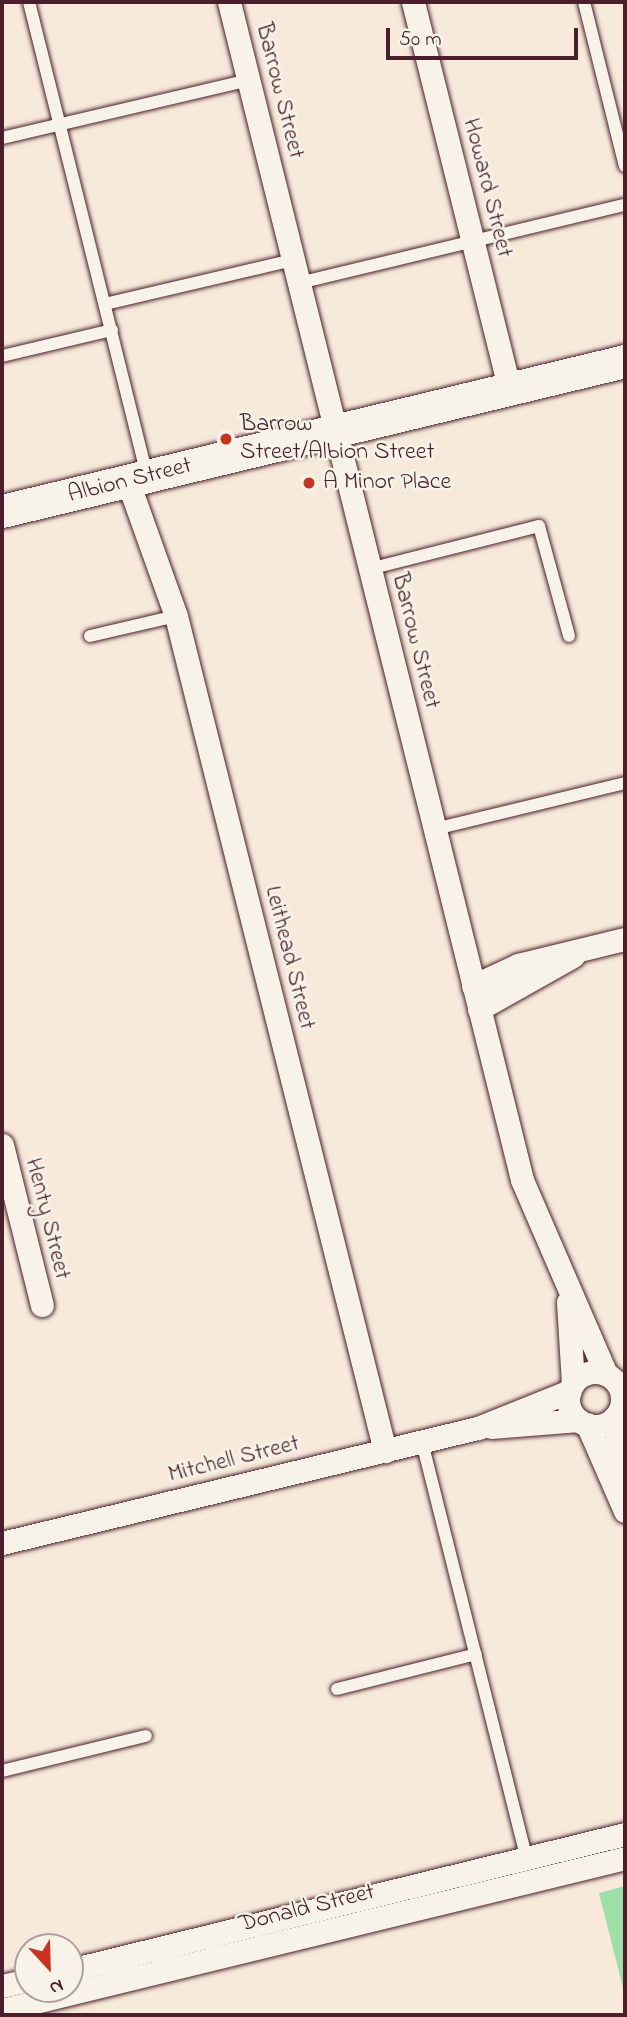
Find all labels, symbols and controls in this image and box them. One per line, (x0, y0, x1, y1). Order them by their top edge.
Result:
scale bar (389, 14, 582, 58)
street label: Barrow Street (248, 20, 310, 162)
text: 50 m (399, 25, 442, 55)
street label: Howard Street (456, 115, 518, 261)
place label: Barrow Street/Albion Street (240, 411, 435, 467)
marker: Barrow Street/Albion Street (218, 431, 234, 447)
street label: Albion Street (65, 452, 195, 510)
place label: A Minor Place (323, 469, 451, 497)
marker: A Minor Place (301, 475, 317, 491)
street label: Barrow Street (384, 570, 446, 712)
street label: Leithead Street (257, 883, 321, 1033)
street label: Henty Street (18, 1155, 76, 1283)
street label: Mitchell Street (165, 1430, 303, 1490)
street label: Donald Street (236, 1878, 378, 1940)
north arrow (14, 1933, 84, 2003)
text: N (45, 1971, 67, 2001)

